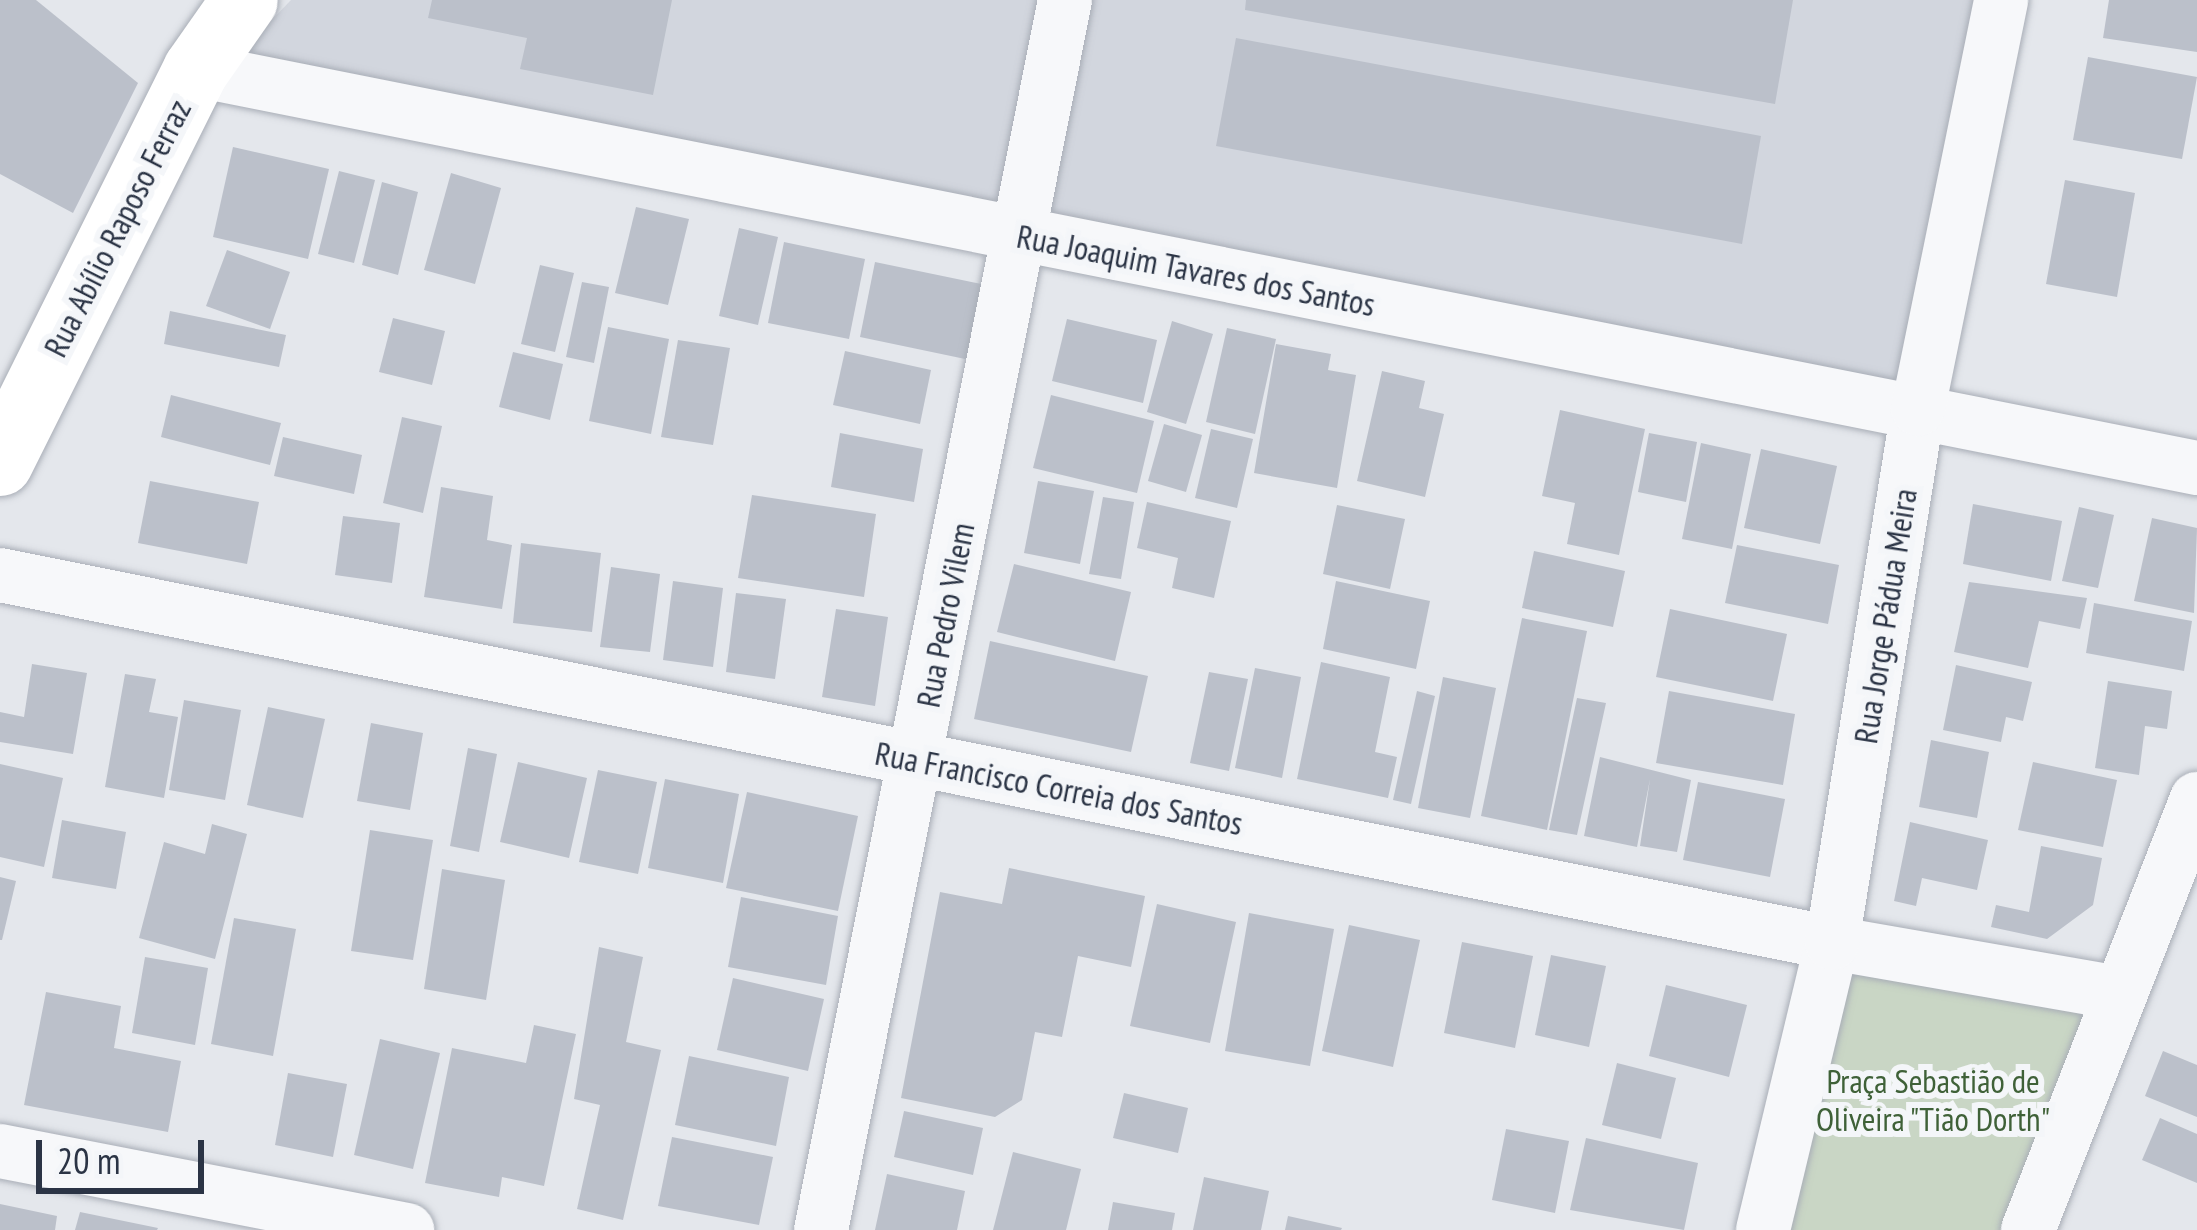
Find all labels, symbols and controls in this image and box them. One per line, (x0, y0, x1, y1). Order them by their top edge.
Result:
street label: Rua Abílio Raposo Ferraz (35, 92, 199, 364)
street label: Rua Joaquim Tavares dos Santos (1013, 216, 1379, 324)
street label: Rua Jorge Pádua Meira (1845, 486, 1925, 746)
street label: Rua Pedro Vilem (908, 519, 982, 711)
street label: Rua Francisco Correia dos Santos (872, 733, 1246, 843)
park label: Praça Sebastião de Oliveira "Tião Dorth" (1815, 1061, 2051, 1139)
scale bar (42, 1116, 210, 1190)
text: 20 m (57, 1137, 120, 1184)

